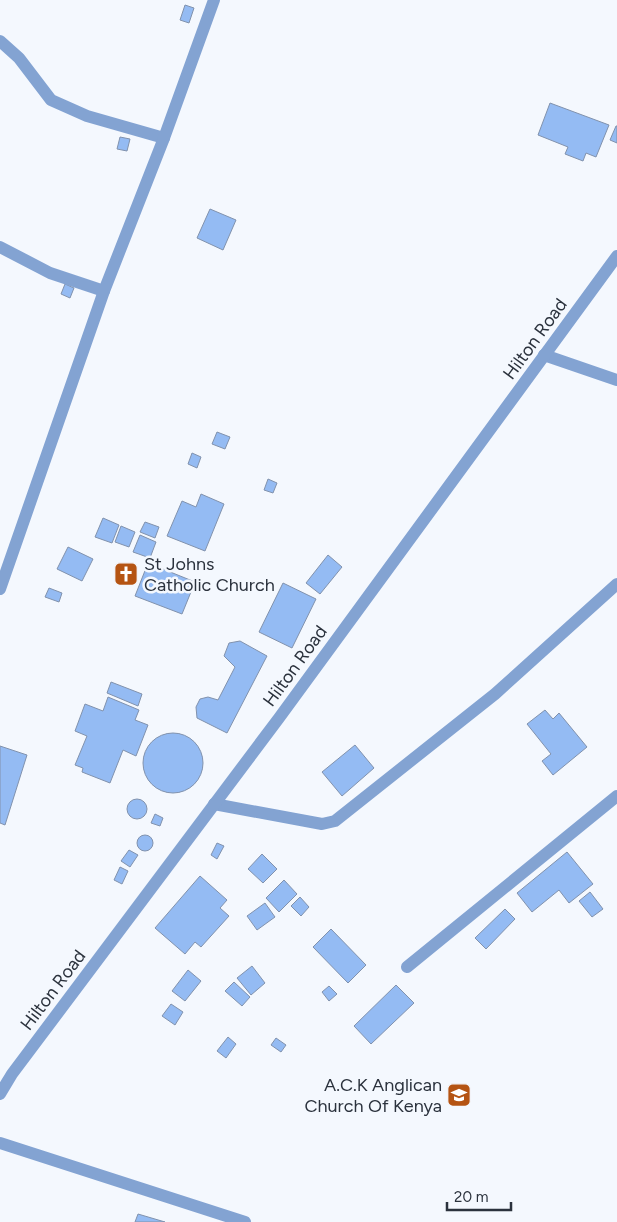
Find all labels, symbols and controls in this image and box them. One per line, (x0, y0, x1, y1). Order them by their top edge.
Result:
street label: Hilton Road (498, 294, 572, 384)
place label: St Johns Catholic Church (144, 553, 275, 596)
church icon: St Johns Catholic Church (113, 561, 139, 587)
street label: Hilton Road (258, 621, 332, 711)
street label: Hilton Road (16, 946, 90, 1034)
place label: A.C.K Anglican Church Of Kenya (305, 1074, 442, 1117)
school or university icon: A.C.K Anglican Church Of Kenya (446, 1082, 472, 1108)
scale bar (447, 1180, 511, 1212)
text: 20 m (454, 1188, 488, 1206)

